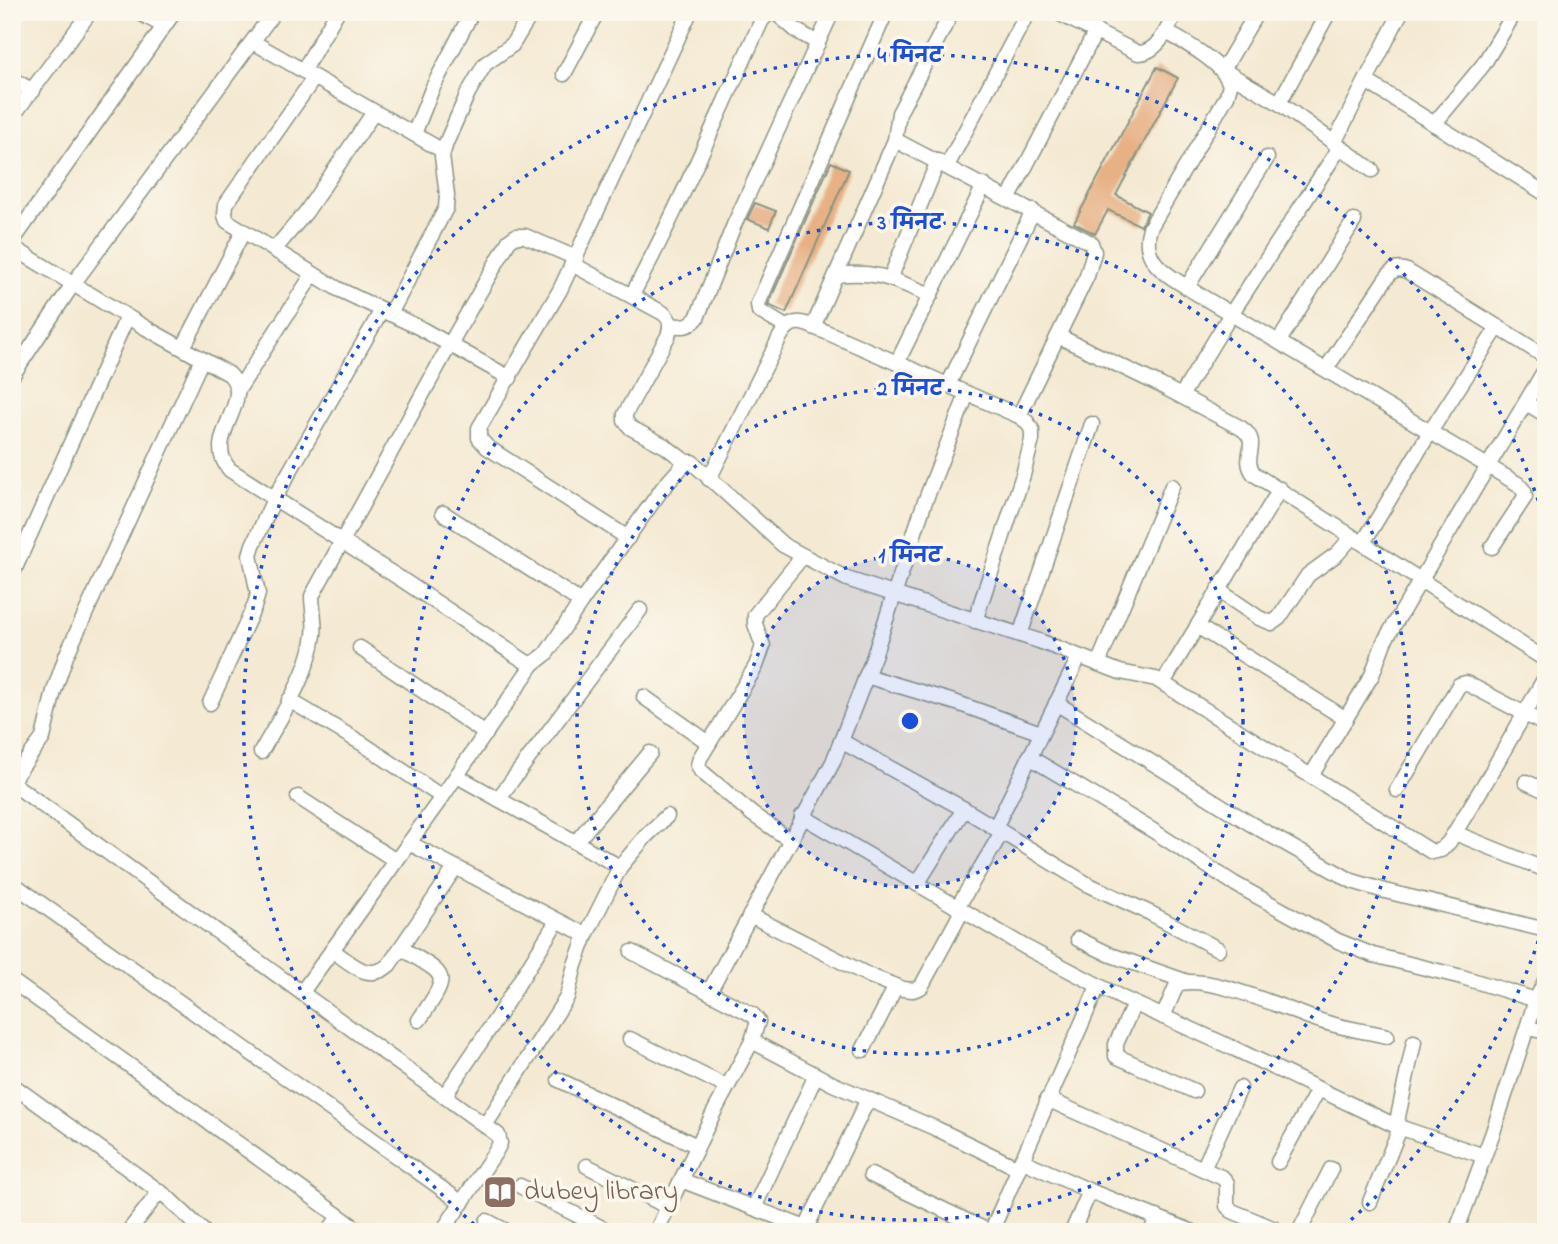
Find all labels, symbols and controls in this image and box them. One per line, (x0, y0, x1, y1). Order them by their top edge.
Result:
text: 4 मिनट (878, 39, 945, 72)
text: 3 मिनट (877, 206, 945, 239)
text: 2 मिनट (876, 372, 946, 405)
text: 1 मिनट (879, 539, 944, 572)
centre of rings (898, 709, 922, 733)
place label: dubey library (524, 1172, 678, 1213)
library icon: dubey library (481, 1173, 519, 1211)

